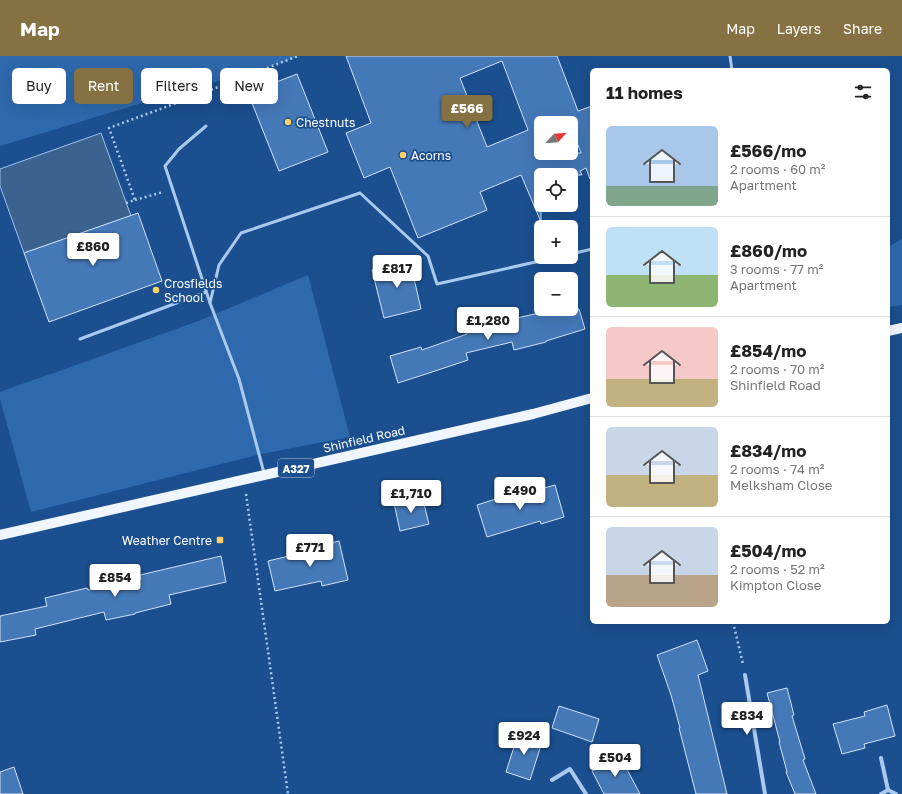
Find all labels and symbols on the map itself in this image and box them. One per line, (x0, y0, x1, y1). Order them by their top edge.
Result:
pin: £566 (443, 95, 491, 129)
place label: Chestnuts (296, 115, 355, 130)
north arrow (534, 116, 578, 160)
marker: Chestnuts (283, 117, 293, 127)
place label: Acorns (411, 148, 451, 163)
marker: Acorns (398, 150, 408, 160)
pin: £860 (69, 233, 117, 267)
pin: £817 (373, 255, 421, 289)
place label: Crosfields School (164, 276, 222, 305)
marker: Crosfields School (151, 285, 161, 295)
pin: £1,280 (455, 307, 521, 341)
street label: Shinfield Road (322, 422, 406, 456)
road number: A327 (278, 459, 314, 477)
pin: £490 (496, 477, 544, 511)
pin: £1,710 (378, 480, 444, 514)
place label: Weather Centre (122, 533, 212, 548)
pin: £771 (286, 534, 334, 568)
marker: Weather Centre (215, 535, 225, 545)
pin: £854 (91, 564, 139, 598)
pin: £834 (723, 702, 771, 736)
pin: £924 (500, 722, 548, 756)
pin: £504 (591, 744, 639, 778)

